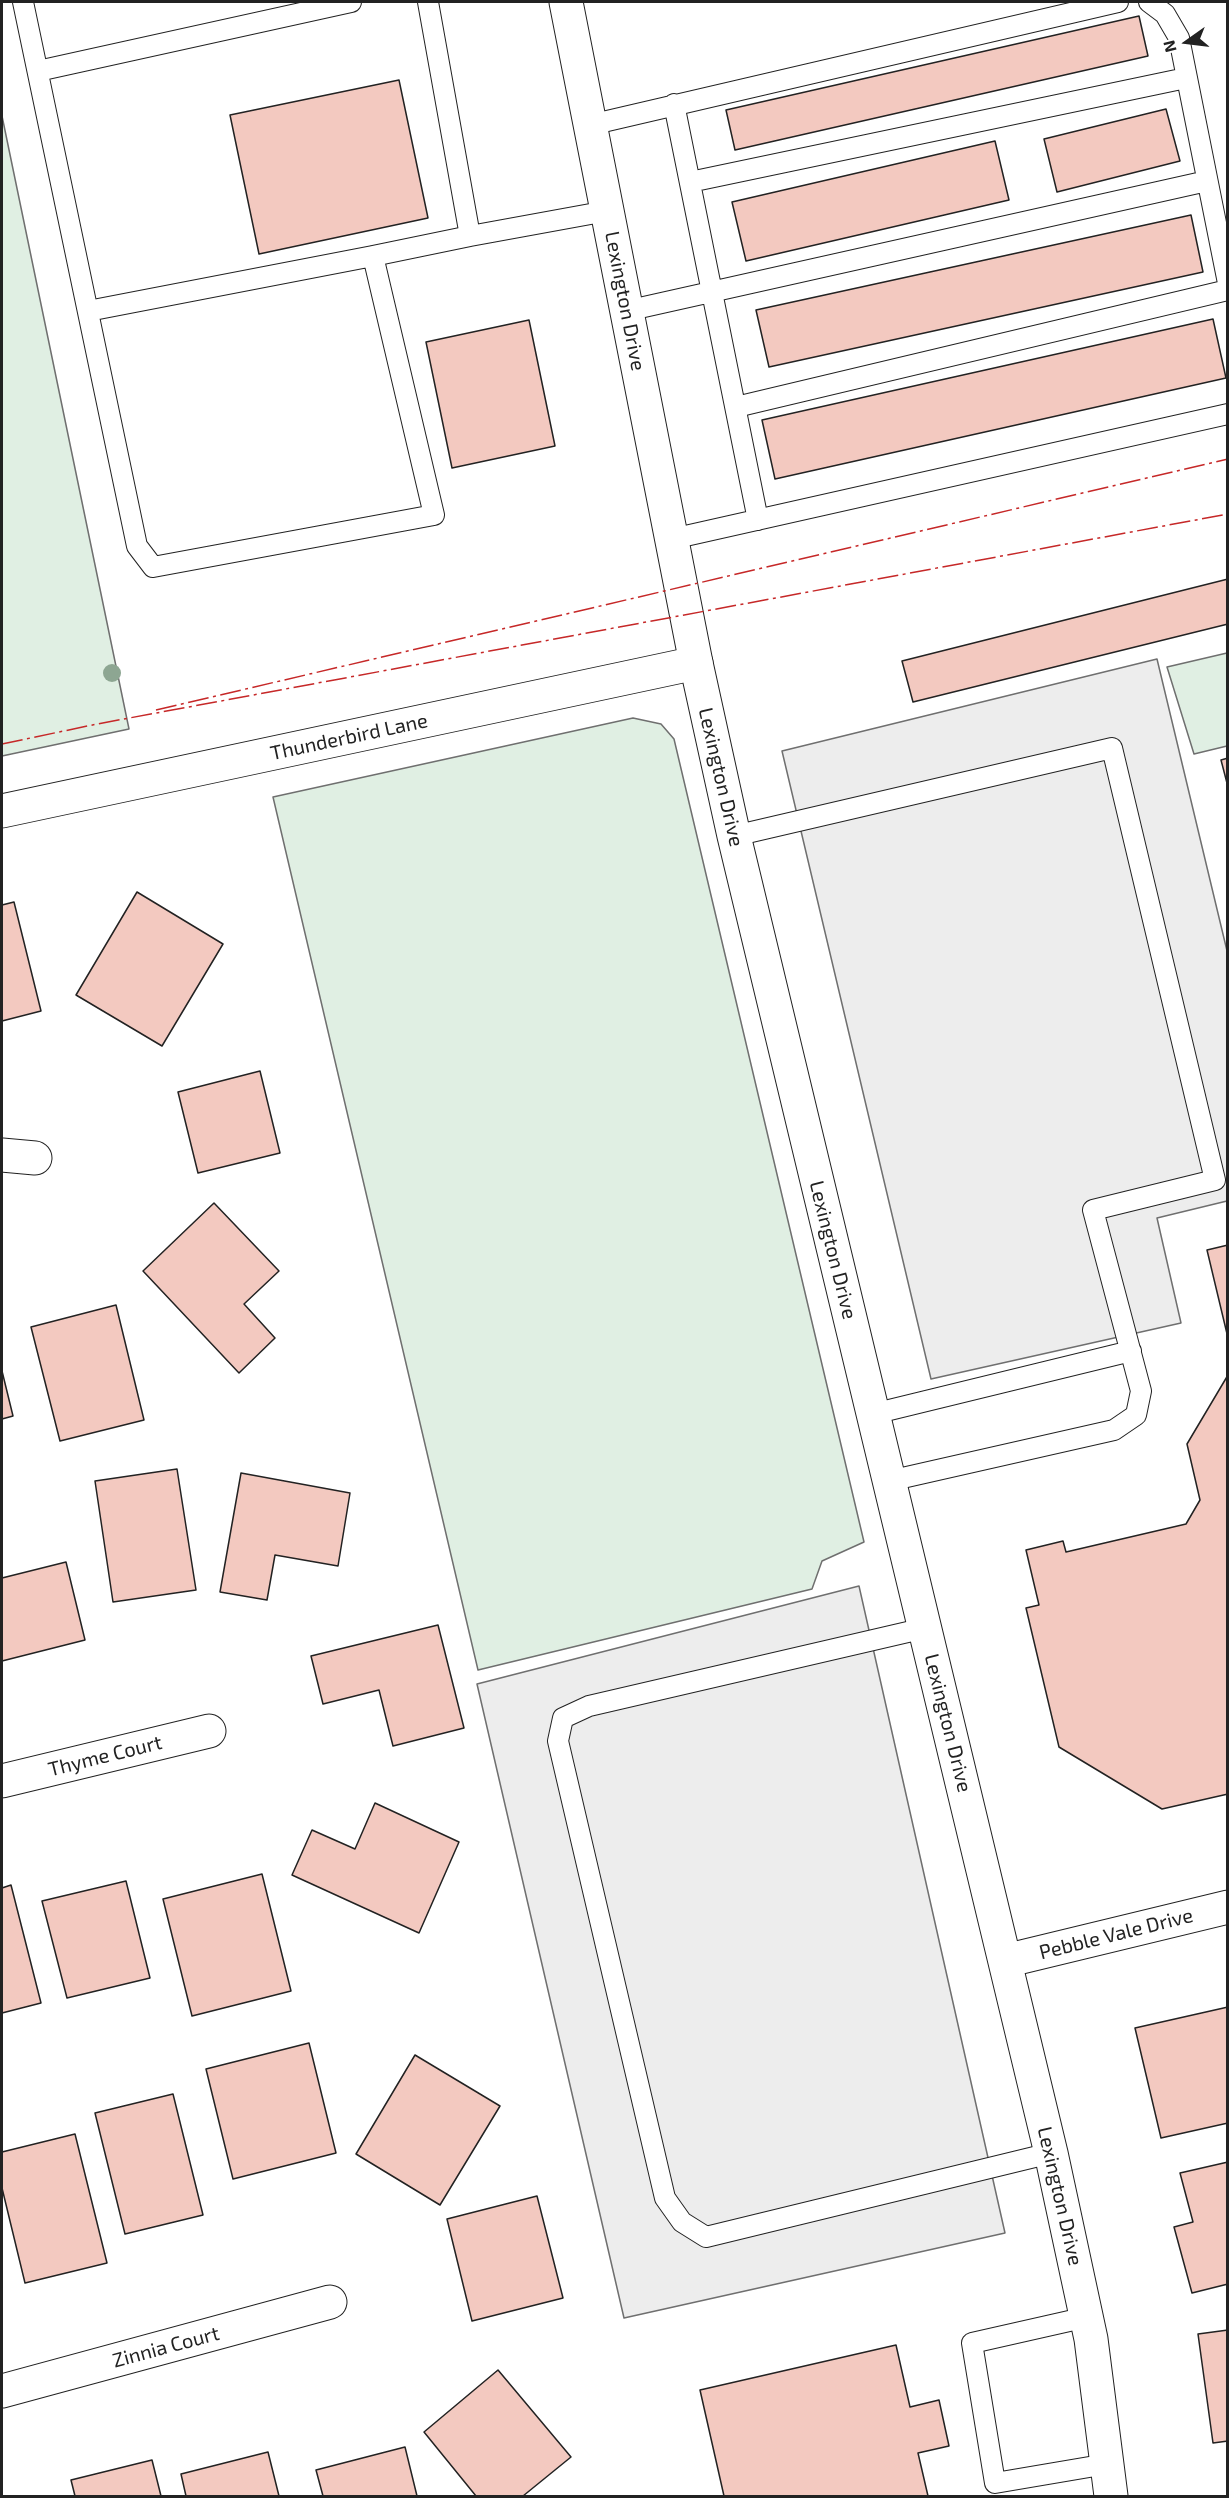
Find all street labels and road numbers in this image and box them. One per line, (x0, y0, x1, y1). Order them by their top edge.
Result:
street label: Lexington Drive (600, 229, 650, 373)
street label: Lexington Drive (693, 705, 749, 849)
street label: Thunderbird Lane (268, 709, 430, 765)
street label: Lexington Drive (804, 1178, 862, 1322)
street label: Lexington Drive (919, 1651, 977, 1795)
street label: Thyme Court (46, 1730, 164, 1782)
street label: Pebble Vale Drive (1037, 1903, 1195, 1965)
street label: Lexington Drive (1032, 2124, 1088, 2268)
street label: Zinnia Court (110, 2321, 222, 2373)

